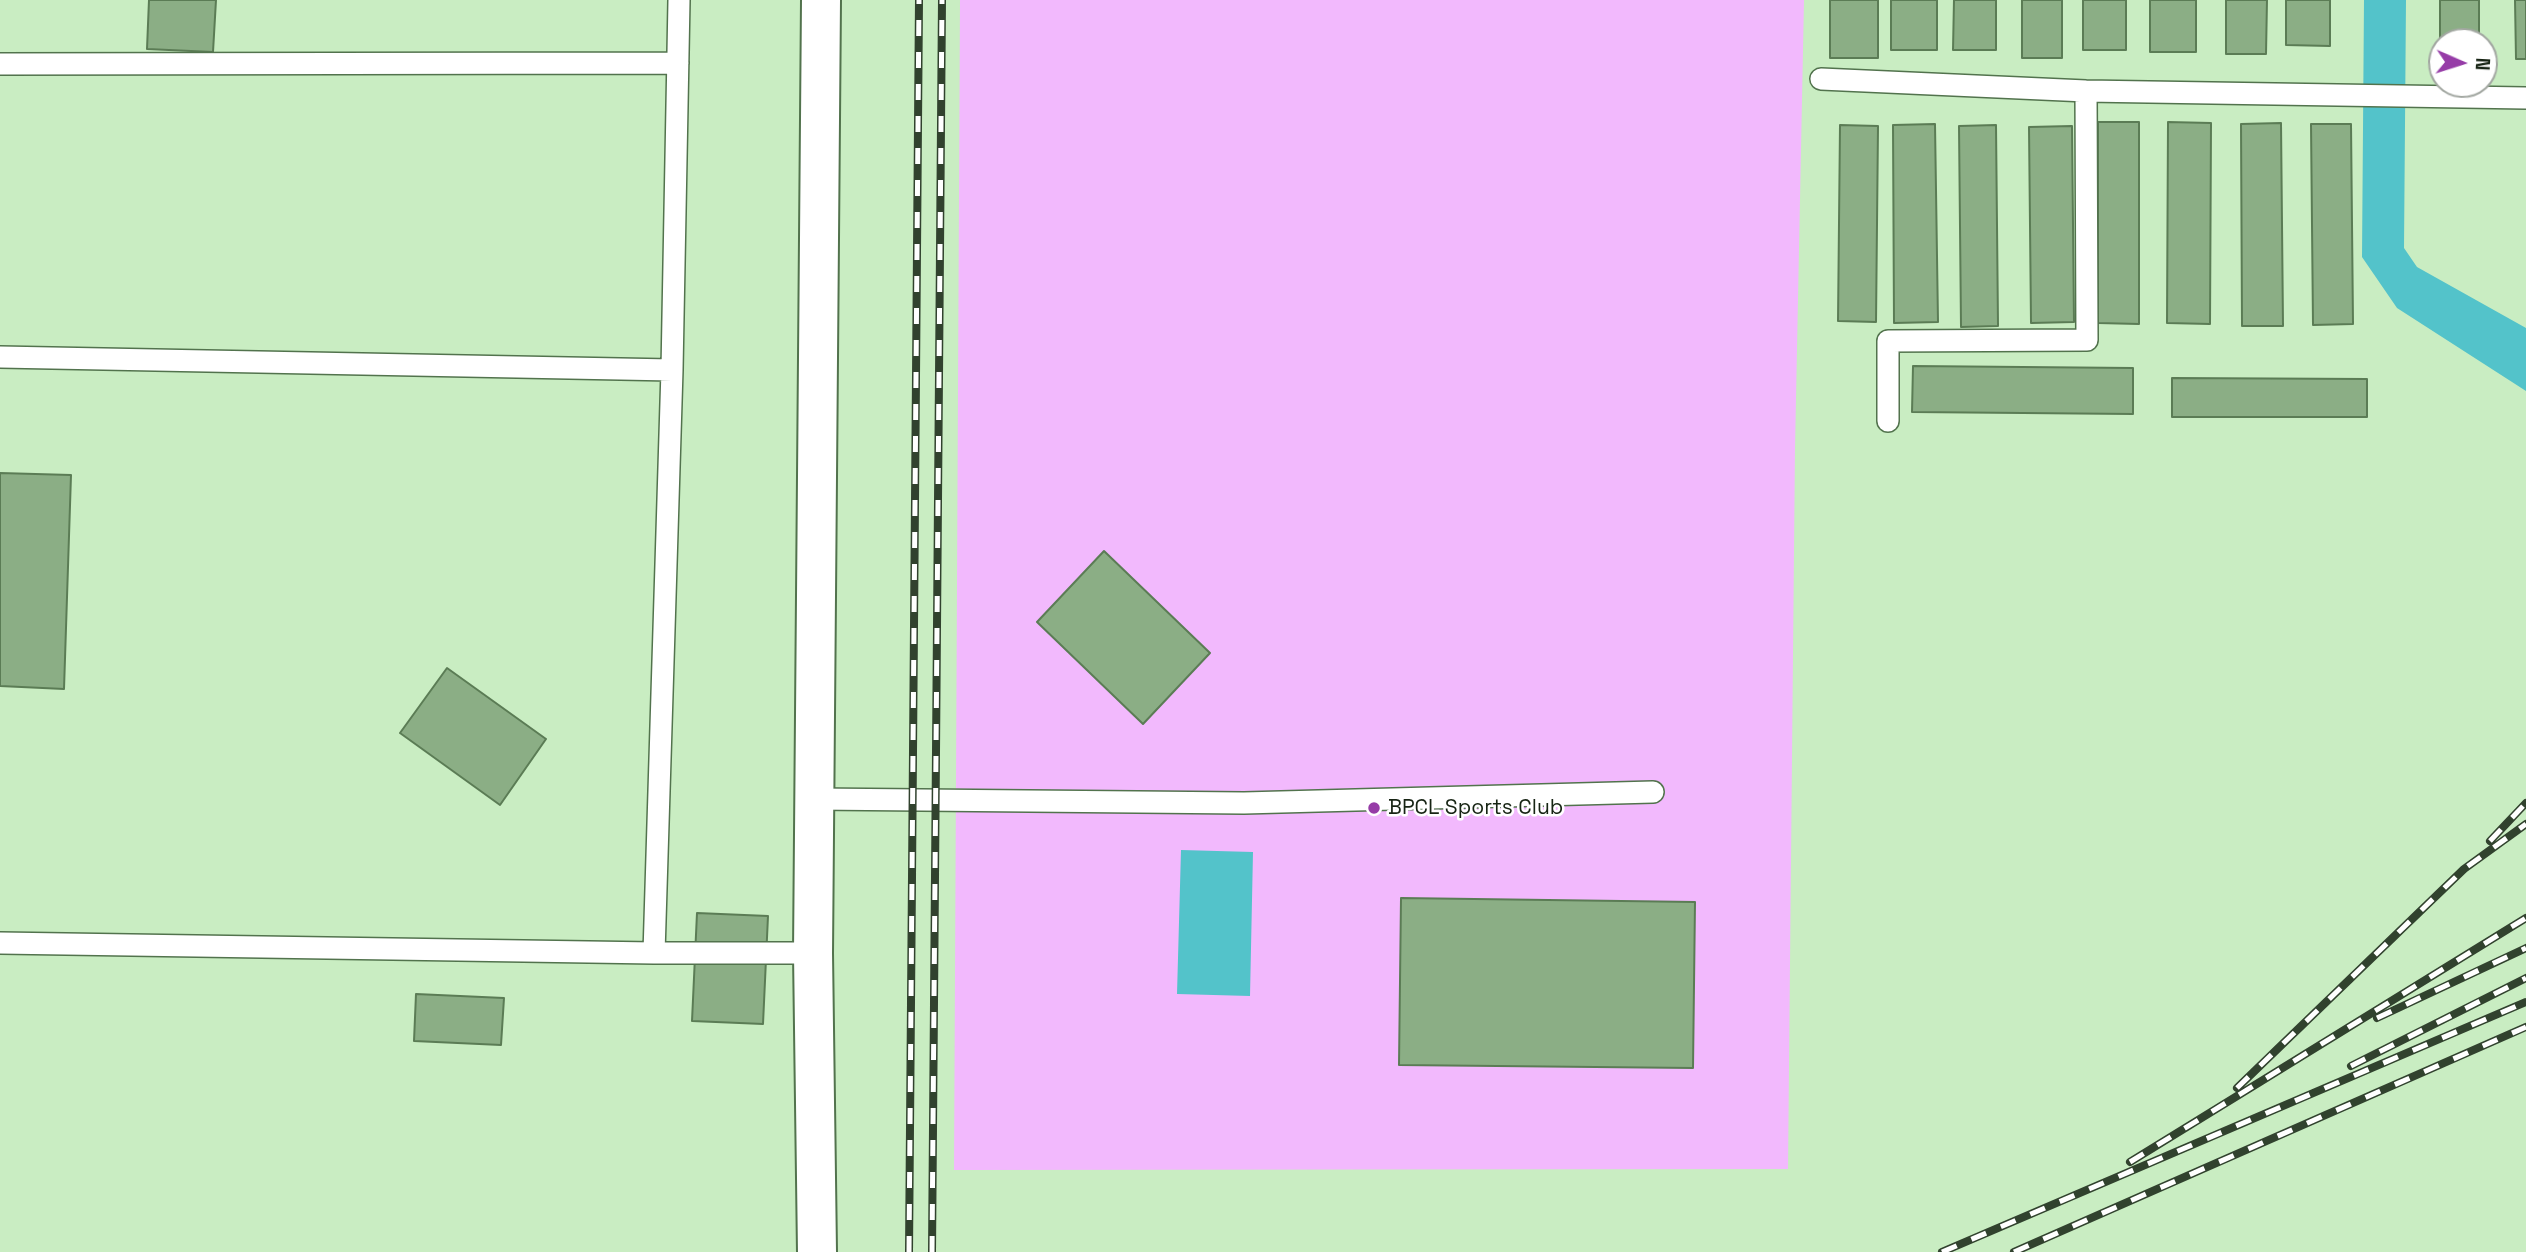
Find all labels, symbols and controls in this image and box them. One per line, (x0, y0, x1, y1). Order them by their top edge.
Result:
north arrow (2428, 28, 2498, 98)
text: N (2470, 57, 2495, 71)
place label: BPCL Sports Club (1388, 795, 1563, 821)
marker: BPCL Sports Club (1366, 800, 1382, 816)

